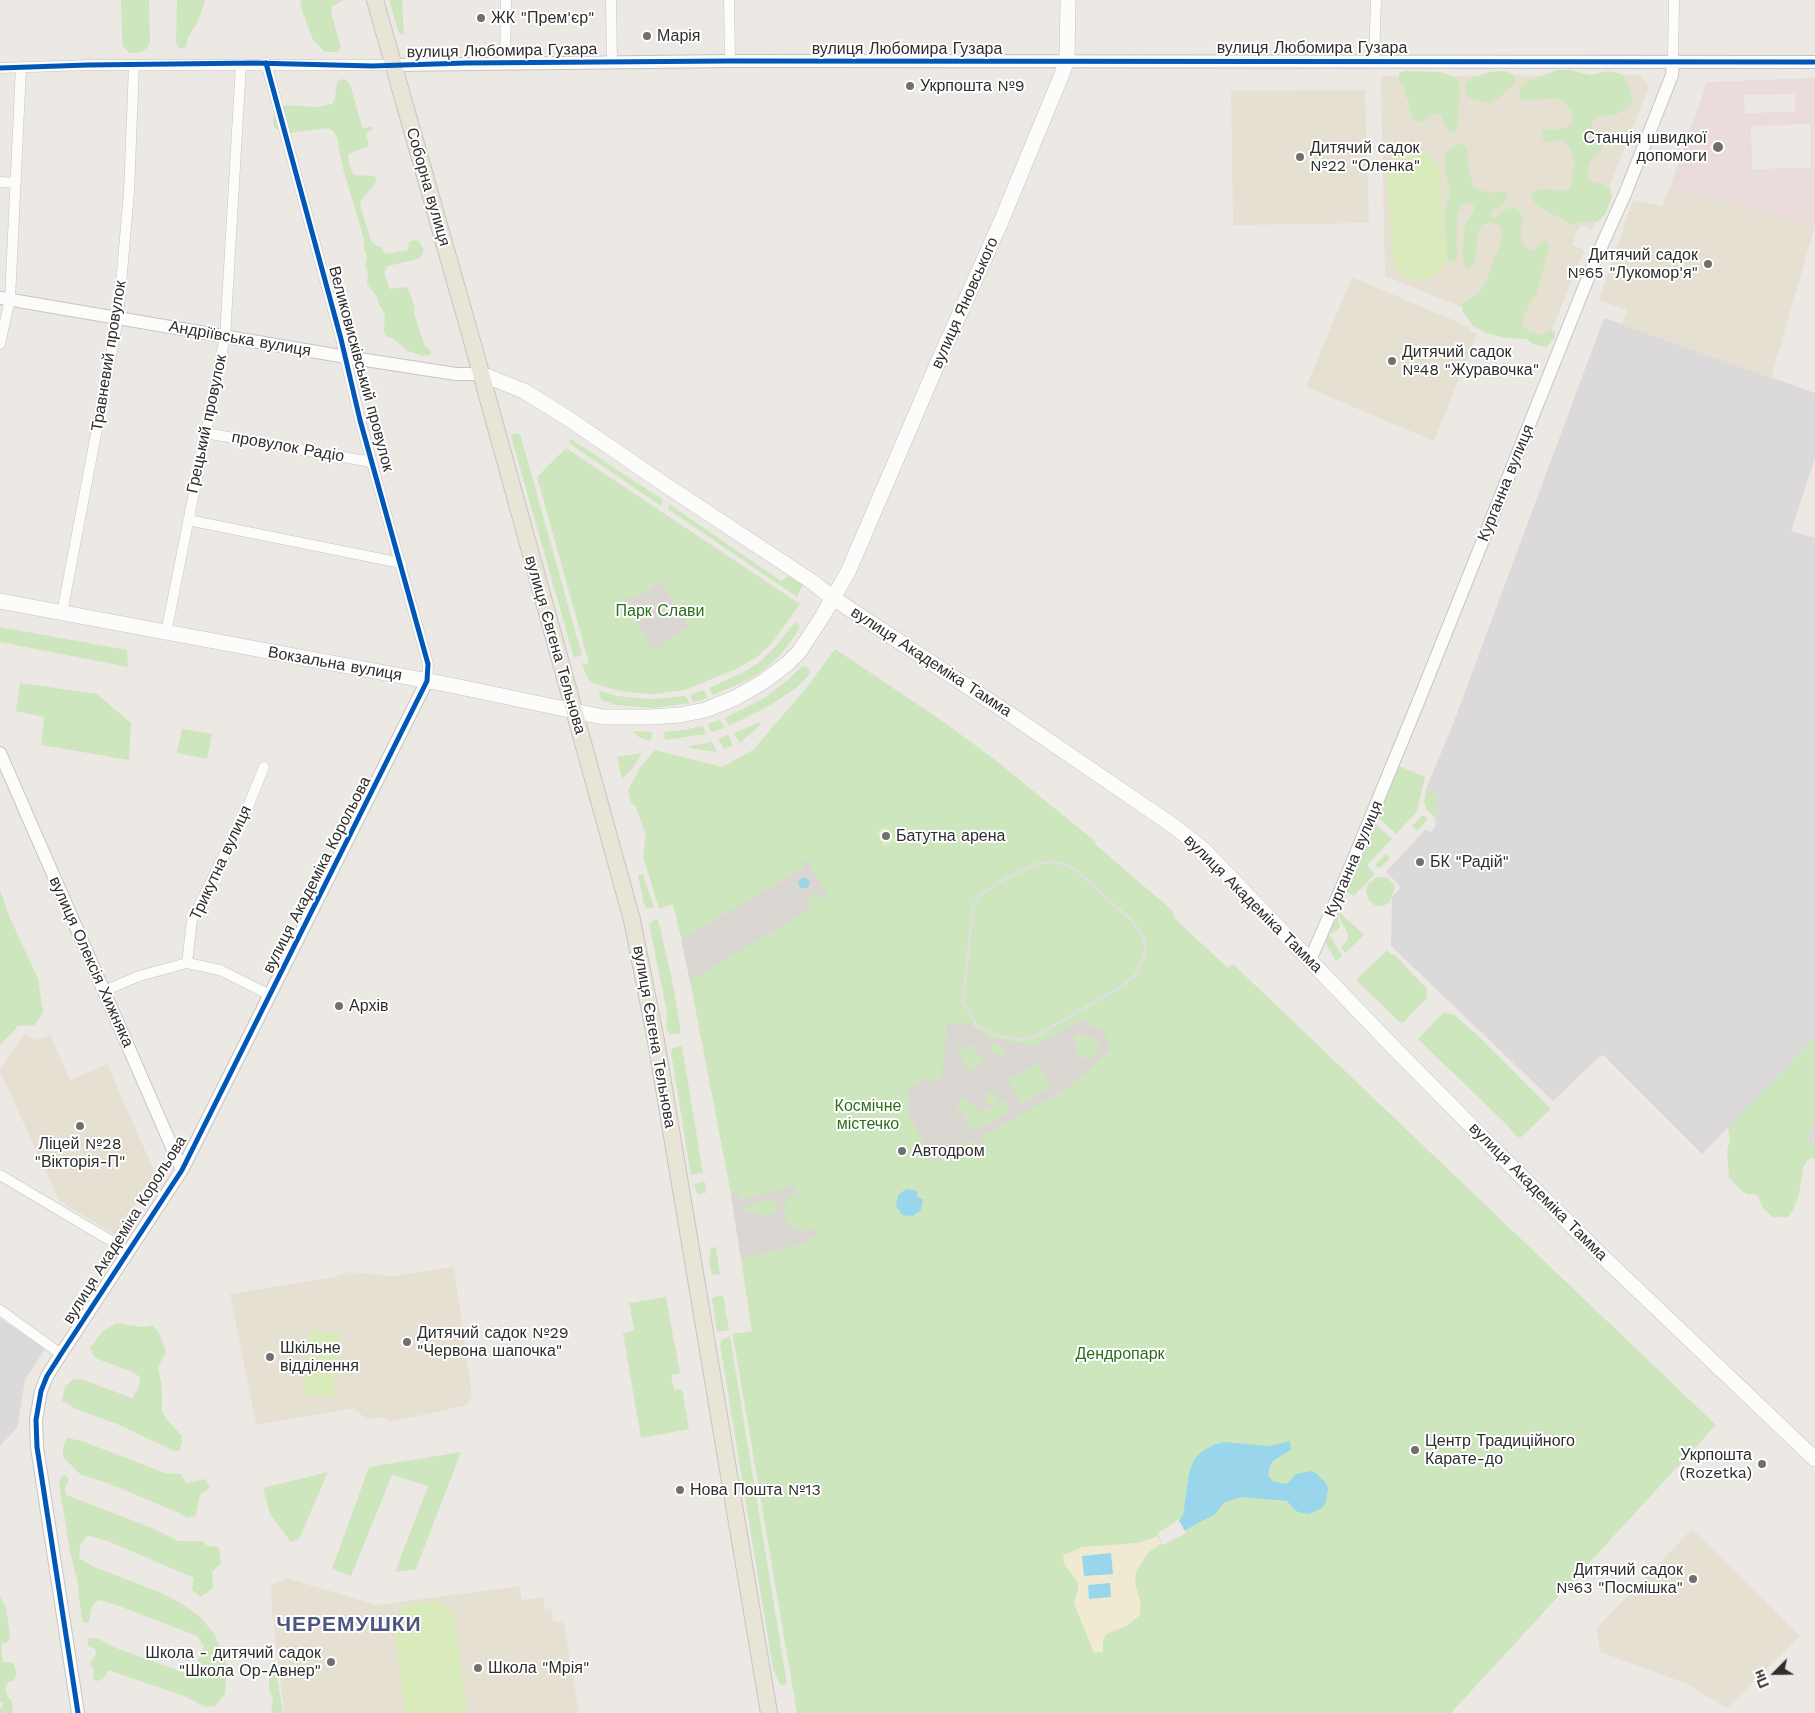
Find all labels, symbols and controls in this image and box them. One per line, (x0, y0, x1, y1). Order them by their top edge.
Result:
place label: ЖК "Прем'єр" (491, 8, 595, 28)
marker: ЖК "Прем'єр" (475, 12, 487, 24)
place label: Марія (657, 26, 701, 46)
marker: Марія (641, 30, 653, 42)
street label: вулиця Любомира Гузара (1217, 38, 1407, 58)
street label: вулиця Любомира Гузара (812, 39, 1002, 59)
street label: вулиця Любомира Гузара (406, 40, 598, 62)
place label: Укрпошта №9 (920, 76, 1025, 96)
marker: Укрпошта №9 (904, 80, 916, 92)
street label: Соборна вулиця (402, 125, 454, 249)
place label: Станція швидкої допомоги (1584, 128, 1707, 166)
place label: Дитячий садок №22 "Оленка" (1310, 138, 1420, 176)
marker: Станція швидкої допомоги (1711, 140, 1725, 154)
marker: Дитячий садок №22 "Оленка" (1294, 151, 1306, 163)
street label: вулиця Яновського (927, 234, 1003, 372)
place label: Дитячий садок №65 "Лукомор'я" (1567, 245, 1698, 283)
marker: Дитячий садок №65 "Лукомор'я" (1702, 258, 1714, 270)
street label: Великовисківський провулок (324, 264, 398, 474)
street label: Травневий провулок (88, 279, 130, 433)
street label: Андріївська вулиця (167, 317, 313, 361)
place label: Дитячий садок №48 "Журавочка" (1402, 342, 1539, 380)
street label: Грецький провулок (183, 353, 231, 495)
marker: Дитячий садок №48 "Журавочка" (1386, 355, 1398, 367)
street label: Курганна вулиця (1474, 422, 1538, 544)
street label: провулок Радіо (230, 428, 346, 466)
street label: вулиця Євгена Тельнова (520, 554, 590, 736)
park label: Парк Слави (616, 601, 704, 621)
street label: вулиця Академіка Тамма (847, 603, 1015, 721)
street label: Вокзальна вулиця (266, 643, 404, 685)
street label: вулиця Академіка Корольова (259, 773, 375, 977)
street label: Курганна вулиця (1321, 798, 1387, 920)
street label: Трикутна вулиця (186, 803, 256, 923)
place label: Батутна арена (896, 826, 1006, 846)
marker: Батутна арена (880, 830, 892, 842)
street label: вулиця Академіка Тамма (1180, 831, 1326, 977)
place label: БК "Радій" (1430, 852, 1509, 872)
marker: БК "Радій" (1414, 856, 1426, 868)
street label: вулиця Олексія Хижняка (45, 874, 137, 1050)
street label: вулиця Євгена Тельнова (629, 944, 679, 1130)
place label: Архів (349, 996, 388, 1016)
marker: Архів (333, 1000, 345, 1012)
park label: Космічне містечко (835, 1096, 901, 1134)
street label: вулиця Академіка Тамма (1465, 1119, 1611, 1265)
marker: Ліцей №28 "Вікторія-П" (74, 1120, 86, 1132)
street label: вулиця Академіка Корольова (59, 1132, 191, 1328)
place label: Ліцей №28 "Вікторія-П" (34, 1134, 126, 1172)
place label: Автодром (912, 1141, 985, 1161)
marker: Автодром (896, 1145, 908, 1157)
place label: Дитячий садок №29 "Червона шапочка" (417, 1323, 569, 1361)
marker: Дитячий садок №29 "Червона шапочка" (401, 1336, 413, 1348)
place label: Шкільне відділення (280, 1338, 359, 1376)
park label: Дендропарк (1075, 1344, 1165, 1364)
marker: Шкільне відділення (264, 1351, 276, 1363)
place label: Центр Традиційного Карате-до (1425, 1431, 1575, 1469)
marker: Центр Традиційного Карате-до (1409, 1444, 1421, 1456)
place label: Укрпошта (Rozetka) (1680, 1445, 1752, 1483)
marker: Укрпошта (Rozetka) (1756, 1458, 1768, 1470)
place label: Нова Пошта №13 (690, 1480, 821, 1500)
marker: Нова Пошта №13 (674, 1484, 686, 1496)
place label: Дитячий садок №63 "Посмішка" (1556, 1560, 1683, 1598)
marker: Дитячий садок №63 "Посмішка" (1687, 1573, 1699, 1585)
district label: ЧЕРЕМУШКИ (275, 1612, 423, 1638)
place label: Школа - дитячий садок "Школа Ор-Авнер" (145, 1643, 321, 1681)
north arrow (1750, 1648, 1800, 1698)
marker: Школа - дитячий садок "Школа Ор-Авнер" (325, 1656, 337, 1668)
place label: Школа "Мрія" (488, 1658, 589, 1678)
marker: Школа "Мрія" (472, 1662, 484, 1674)
text: Пн (1750, 1667, 1772, 1691)

